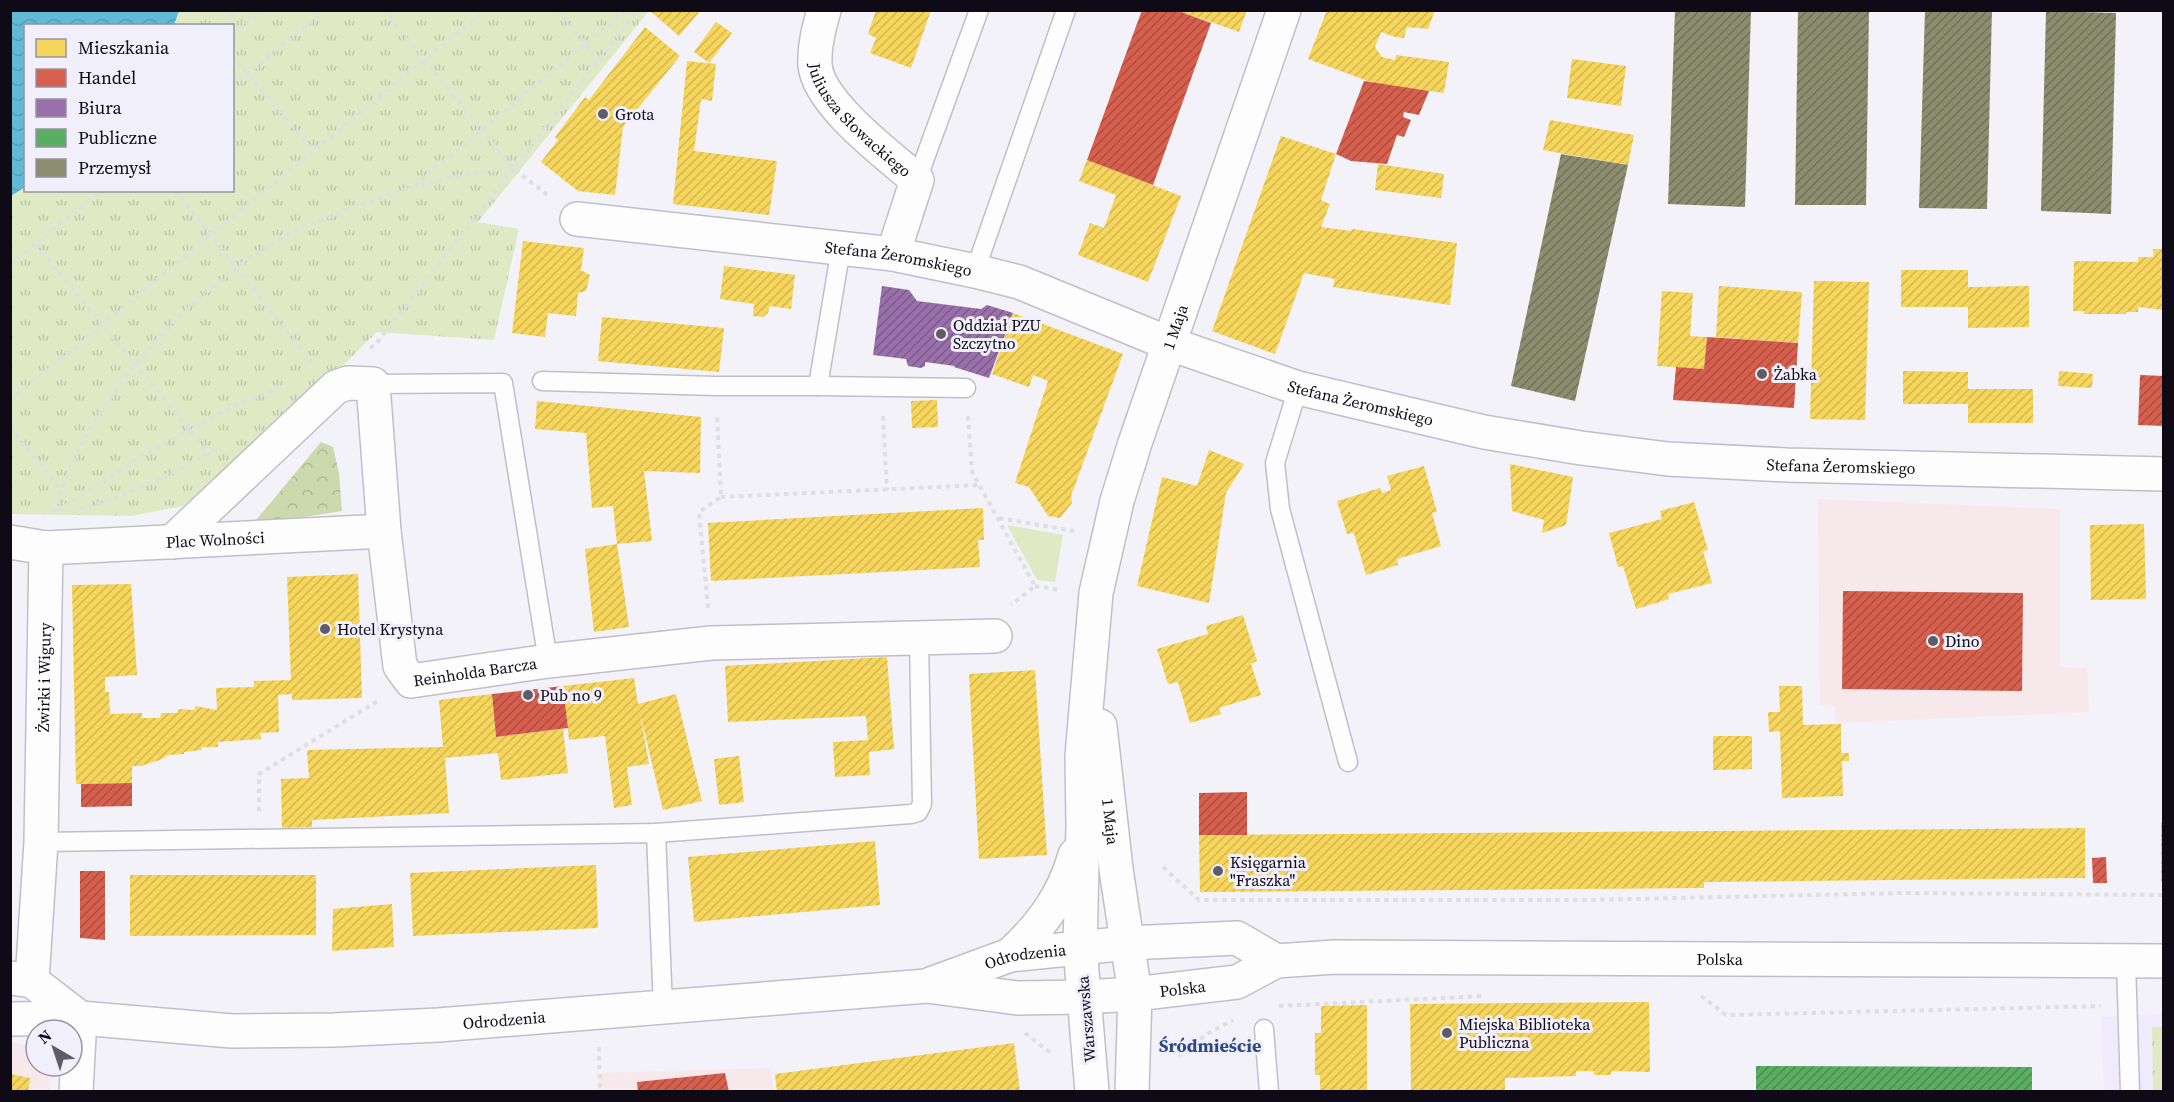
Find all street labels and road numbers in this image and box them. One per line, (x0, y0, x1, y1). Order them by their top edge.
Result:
street label: Juliusza Słowackiego (804, 61, 916, 182)
street label: Stefana Żeromskiego (824, 236, 974, 281)
street label: 1 Maja (1157, 300, 1193, 353)
street label: Stefana Żeromskiego (1285, 374, 1436, 431)
street label: Stefana Żeromskiego (1766, 453, 1916, 479)
street label: Plac Wolności (165, 526, 265, 553)
street label: Żwirki i Wigury (32, 621, 56, 732)
street label: Reinholda Barcza (412, 652, 539, 692)
street label: 1 Maja (1097, 797, 1124, 847)
street label: Odrodzenia (981, 938, 1068, 975)
street label: Polska (1697, 948, 1744, 970)
street label: Warszawska (1071, 974, 1101, 1063)
street label: Polska (1158, 975, 1208, 1002)
street label: Odrodzenia (462, 1005, 547, 1034)

